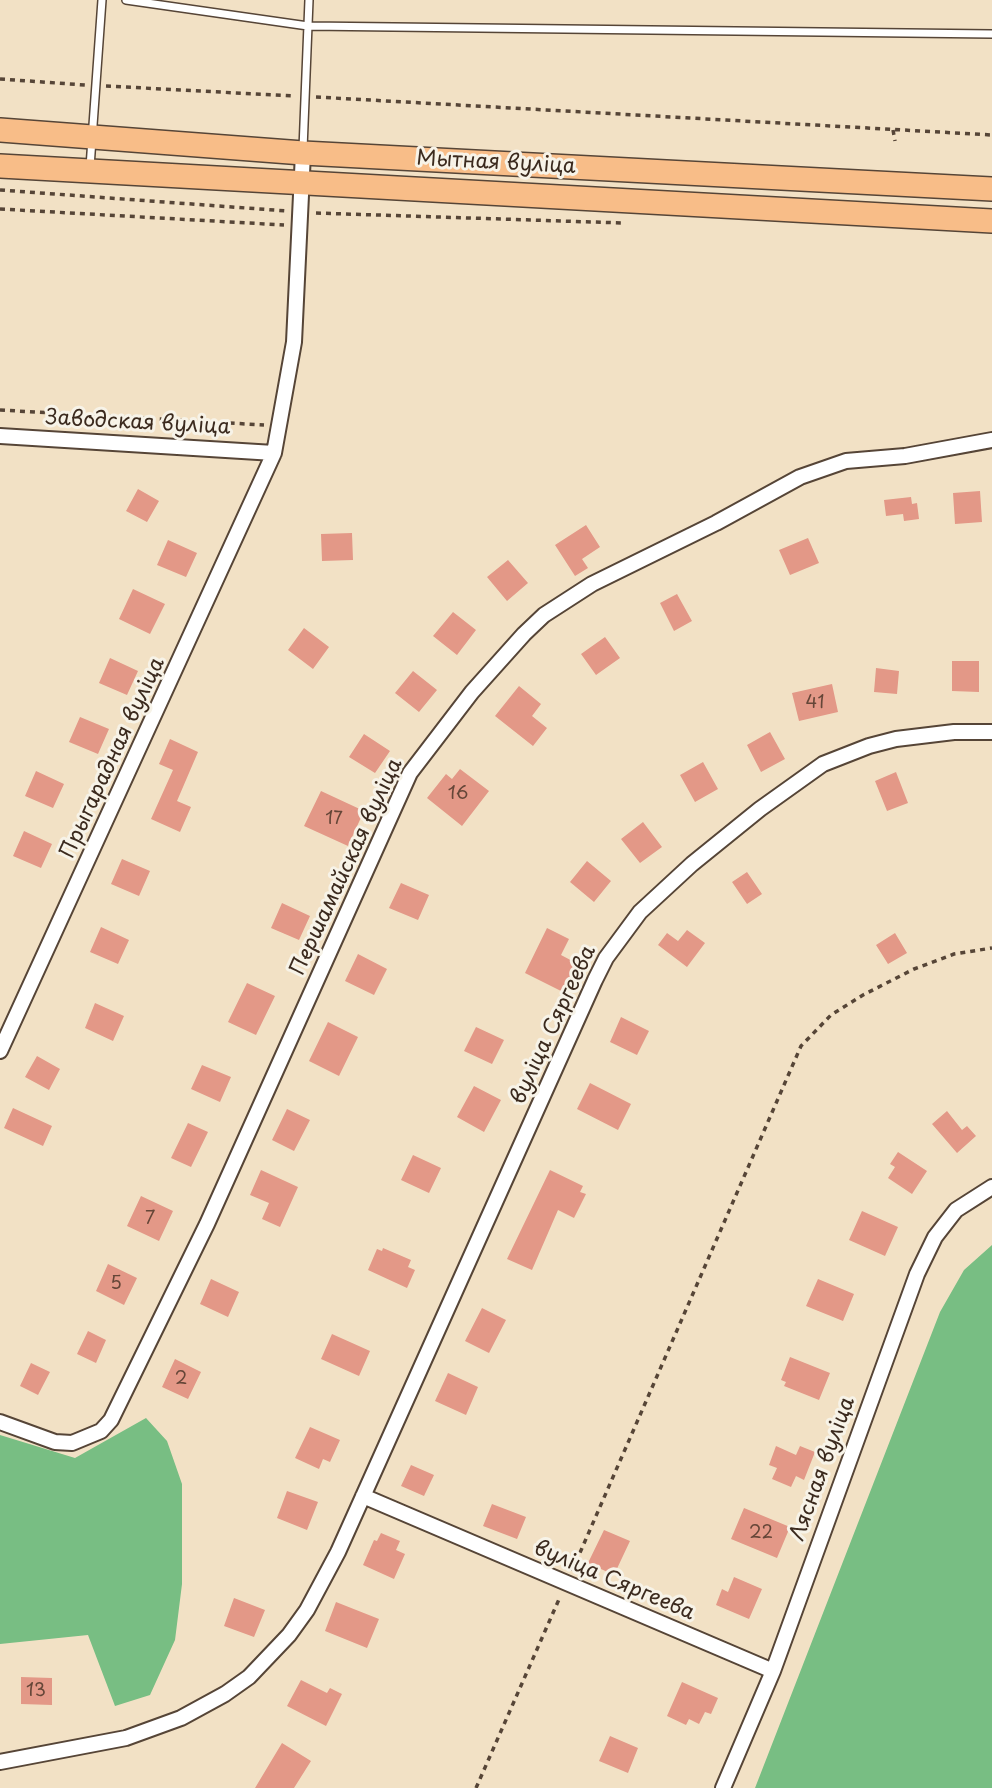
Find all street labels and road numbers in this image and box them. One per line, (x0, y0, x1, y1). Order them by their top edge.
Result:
street label: Мытная вуліца (416, 146, 576, 180)
street label: Заводская вуліца (45, 406, 231, 440)
street label: Прыгарадная вуліца (55, 653, 171, 863)
street label: Першамайская вуліца (286, 755, 408, 979)
street label: вуліца Сяргеева (506, 942, 602, 1108)
street label: Лясная вуліца (785, 1394, 861, 1544)
street label: вуліца Сяргеева (530, 1536, 698, 1626)

